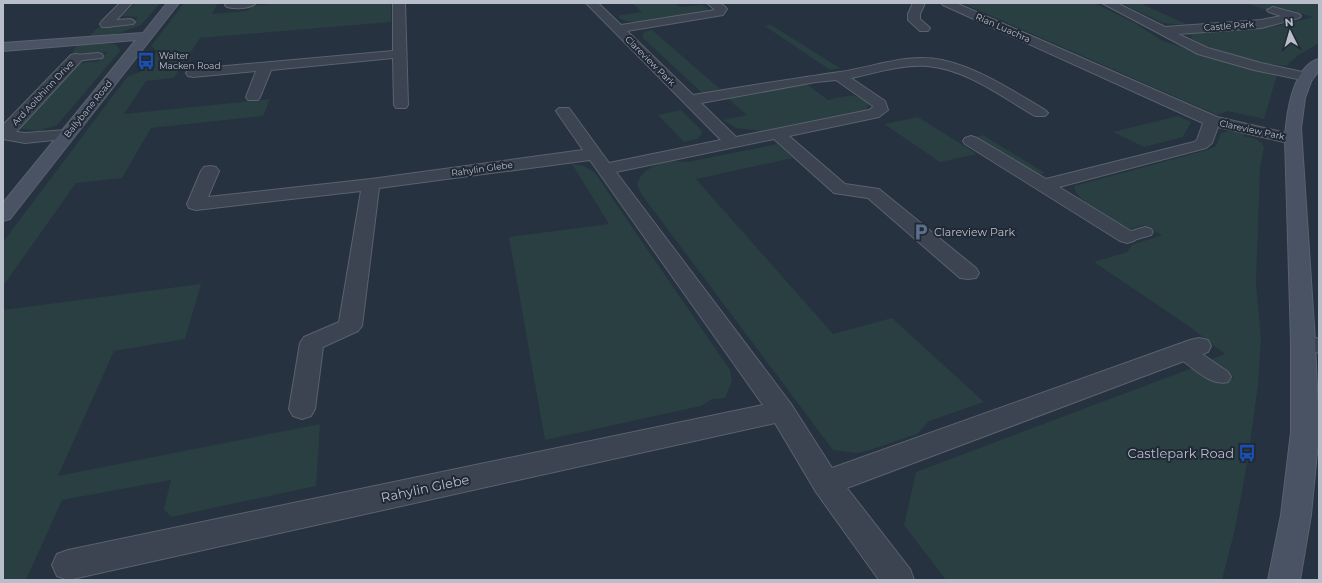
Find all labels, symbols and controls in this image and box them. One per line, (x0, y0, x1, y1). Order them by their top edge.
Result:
street label: Rian Luachra (974, 11, 1032, 45)
north arrow (1270, 12, 1310, 52)
text: N (1284, 15, 1294, 29)
street label: Castle Park (1203, 18, 1255, 33)
street label: Clareview Park (623, 33, 678, 88)
place label: Walter Macken Road (159, 50, 221, 71)
bus stop icon: Walter Macken Road (136, 51, 156, 71)
street label: Ard Aoibhinn Drive (9, 57, 76, 128)
street label: Ballybane Road (61, 78, 114, 140)
street label: Clareview Park (1218, 117, 1286, 142)
street label: Rahylin Glebe (450, 159, 514, 178)
parking icon: Clareview Park (911, 222, 931, 242)
place label: Clareview Park (934, 225, 1016, 239)
bus stop icon: Castlepark Road (1237, 443, 1257, 463)
place label: Castlepark Road (1128, 445, 1234, 461)
street label: Rahylin Glebe (379, 471, 471, 505)

